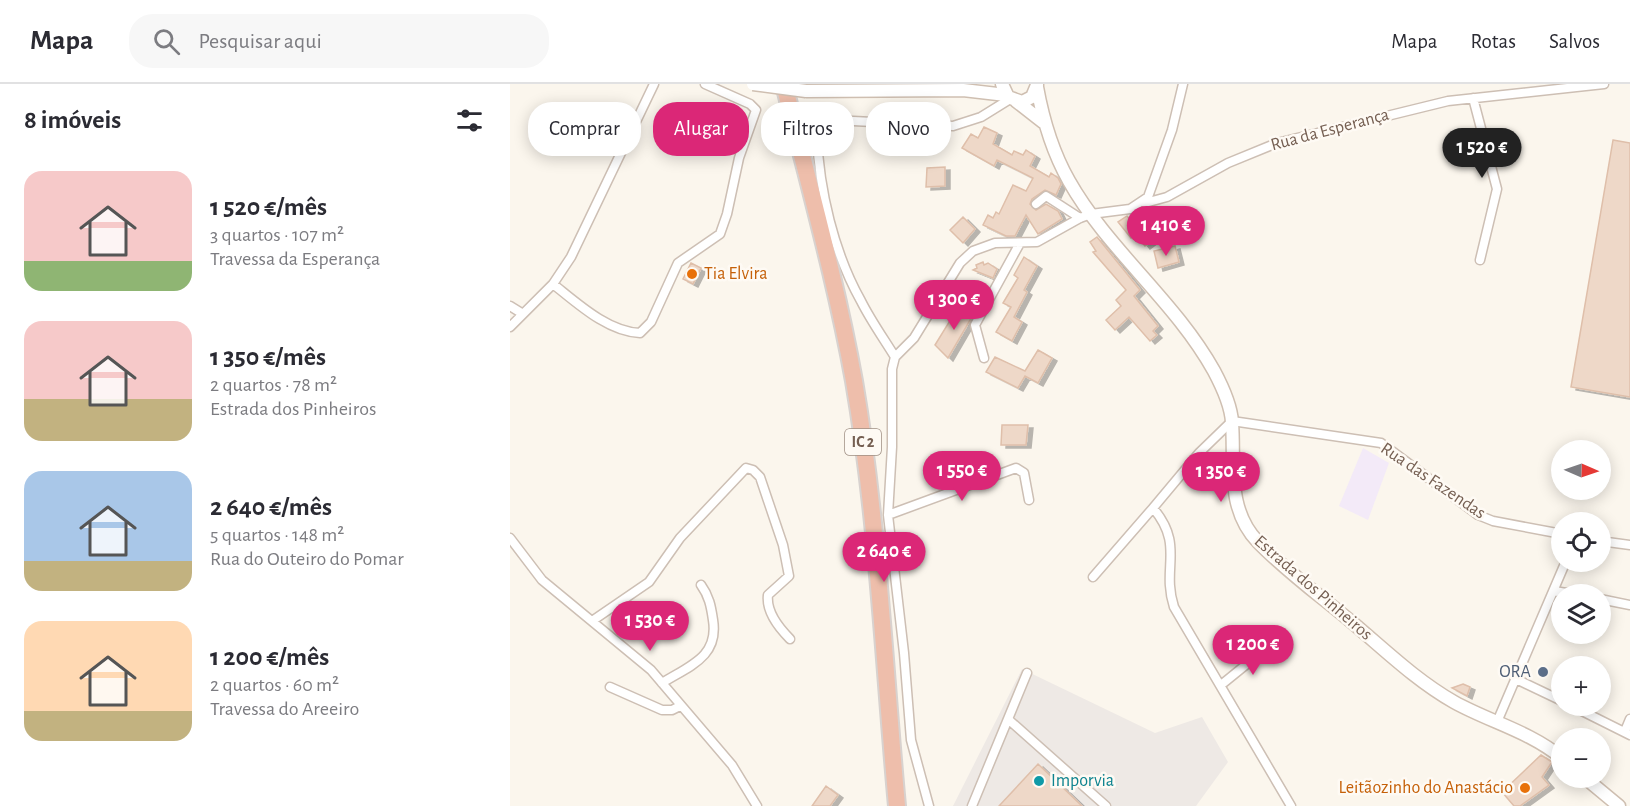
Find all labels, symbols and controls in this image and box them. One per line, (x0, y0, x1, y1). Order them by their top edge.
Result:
search box (129, 14, 549, 68)
icon: search (150, 25, 183, 58)
text: Mapa (30, 27, 93, 55)
text: Pesquisar aqui (198, 30, 322, 52)
text: Mapa (1391, 31, 1438, 52)
text: Rotas (1471, 31, 1516, 52)
text: Salvos (1549, 31, 1600, 52)
chip: Comprar (528, 102, 641, 156)
chip: Alugar (653, 102, 749, 156)
chip: Filtros (761, 102, 854, 156)
chip: Novo (866, 102, 951, 156)
icon: filters (453, 104, 486, 137)
street label: Rua da Esperança (1269, 106, 1391, 154)
text: 8 imóveis (24, 107, 121, 133)
pin: 1 520 € (1427, 128, 1537, 179)
text: 1 520 € (1456, 137, 1508, 157)
text: 1 520 €/mês (210, 194, 327, 220)
icon: home (72, 195, 144, 267)
pin: 1 410 € (1111, 206, 1221, 257)
text: 1 410 € (1141, 215, 1191, 235)
text: 3 quartos · 107 m² (210, 225, 344, 245)
text: Travessa da Esperança (210, 249, 380, 269)
place label: Tia Elvira (704, 265, 767, 283)
marker: Tia Elvira (685, 267, 699, 281)
pin: 1 300 € (899, 280, 1009, 331)
text: 1 300 € (928, 289, 980, 309)
text: 1 350 €/mês (210, 344, 326, 370)
icon: home (72, 345, 144, 417)
text: 2 quartos · 78 m² (210, 375, 337, 395)
text: Estrada dos Pinheiros (210, 399, 376, 419)
road number: IC 2 (845, 429, 881, 455)
street label: Rua das Fazendas (1377, 439, 1489, 523)
north arrow (1551, 440, 1611, 500)
map controls (1551, 440, 1611, 788)
pin: 1 550 € (907, 451, 1017, 502)
pin: 1 350 € (1166, 452, 1276, 503)
text: 1 550 € (937, 460, 987, 480)
text: 1 350 € (1196, 461, 1246, 481)
text: 2 640 €/mês (210, 494, 332, 520)
icon: home (72, 495, 144, 567)
button: locate (1551, 512, 1611, 572)
text: 5 quartos · 148 m² (210, 525, 344, 545)
pin: 2 640 € (829, 532, 939, 583)
street label: Estrada dos Pinheiros (1251, 532, 1375, 644)
text: 2 640 € (857, 541, 911, 561)
text: Rua do Outeiro do Pomar (210, 549, 404, 569)
button: layers (1551, 584, 1611, 644)
pin: 1 530 € (595, 601, 705, 652)
text: 1 530 € (625, 610, 675, 630)
pin: 1 200 € (1198, 625, 1308, 676)
text: 1 200 € (1227, 634, 1279, 654)
text: 1 200 €/mês (210, 644, 329, 670)
icon: home (72, 645, 144, 717)
button: + (1551, 656, 1611, 716)
place label: ORA (1499, 663, 1532, 681)
marker: ORA (1536, 665, 1550, 679)
text: 2 quartos · 60 m² (210, 675, 339, 695)
text: Travessa do Areeiro (210, 699, 359, 719)
button: − (1551, 728, 1611, 788)
place label: Imporvia (1051, 772, 1114, 790)
marker: Imporvia (1032, 774, 1046, 788)
place label: Leitãozinho do Anastácio (1338, 779, 1513, 797)
marker: Leitãozinho do Anastácio (1518, 781, 1532, 795)

